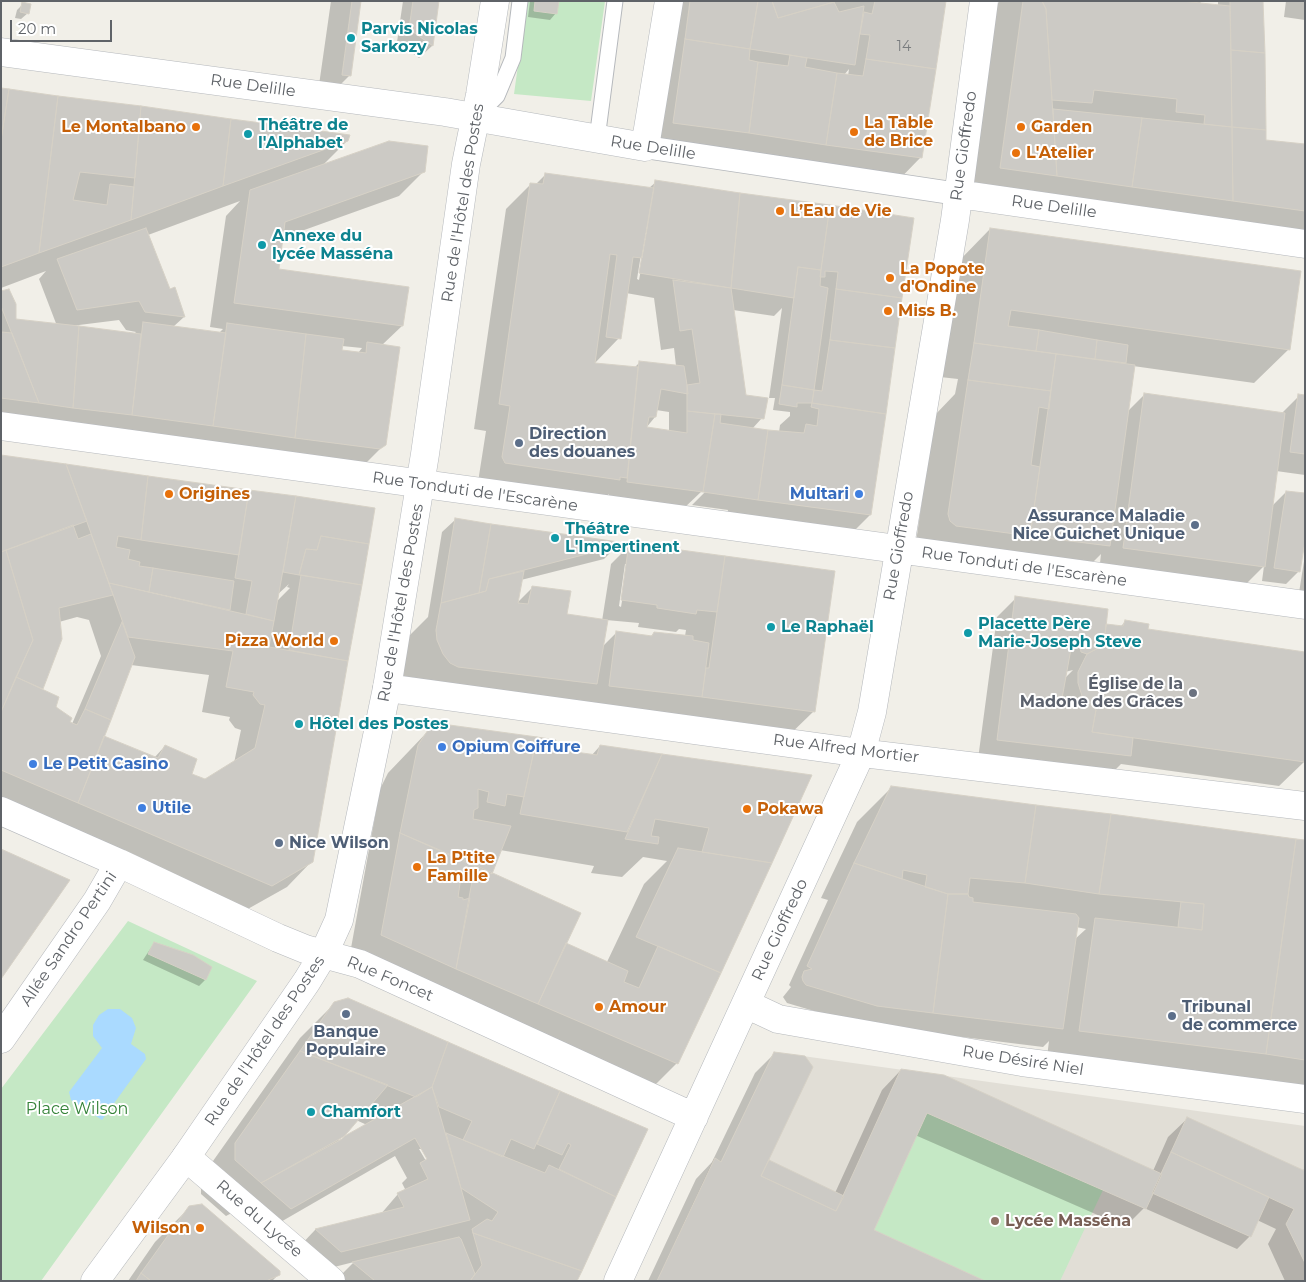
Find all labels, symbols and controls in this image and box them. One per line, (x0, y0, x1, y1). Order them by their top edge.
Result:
scale bar (12, 10, 115, 42)
text: 20 m (18, 19, 56, 38)
place label: Parvis Nicolas Sarkozy (361, 19, 478, 57)
marker: Parvis Nicolas Sarkozy (345, 32, 357, 44)
house number: 14 (897, 39, 911, 55)
street label: Rue Delille (209, 71, 297, 101)
street label: Rue Gioffredo (947, 90, 981, 202)
street label: Rue de l'Hôtel des Postes (438, 102, 488, 304)
place label: La Table de Brice (864, 113, 933, 151)
place label: Théâtre de l'Alphabet (258, 115, 348, 153)
place label: Le Montalbano (61, 117, 186, 137)
place label: Garden (1031, 117, 1092, 137)
marker: Le Montalbano (190, 121, 202, 133)
marker: Garden (1015, 121, 1027, 133)
marker: La Table de Brice (848, 126, 860, 138)
marker: Théâtre de l'Alphabet (242, 128, 254, 140)
street label: Rue Delille (609, 132, 697, 164)
place label: L'Atelier (1026, 143, 1094, 163)
marker: L'Atelier (1010, 147, 1022, 159)
street label: Rue Delille (1010, 192, 1098, 222)
place label: L’Eau de Vie (790, 201, 892, 221)
marker: L’Eau de Vie (774, 205, 786, 217)
place label: Annexe du lycée Masséna (272, 226, 393, 264)
marker: Annexe du lycée Masséna (256, 239, 268, 251)
place label: La Popote d'Ondine (900, 259, 984, 297)
marker: La Popote d'Ondine (884, 272, 896, 284)
place label: Miss B. (898, 301, 956, 321)
marker: Miss B. (882, 305, 894, 317)
place label: Direction des douanes (529, 424, 635, 462)
marker: Direction des douanes (513, 437, 525, 449)
street label: Rue Tonduti de l'Escarène (371, 468, 579, 516)
place label: Origines (179, 484, 250, 504)
place label: Multari (790, 484, 849, 504)
marker: Origines (163, 488, 175, 500)
marker: Multari (853, 488, 865, 500)
street label: Rue Gioffredo (880, 490, 918, 602)
street label: Rue de l'Hôtel des Postes (374, 502, 428, 704)
place label: Assurance Maladie Nice Guichet Unique (1012, 506, 1185, 544)
place label: Théâtre L'Impertinent (565, 519, 680, 557)
marker: Assurance Maladie Nice Guichet Unique (1189, 519, 1201, 531)
marker: Théâtre L'Impertinent (549, 532, 561, 544)
street label: Rue Tonduti de l'Escarène (920, 543, 1128, 591)
place label: Placette Père Marie-Joseph Steve (978, 614, 1142, 652)
place label: Le Raphaël (781, 617, 874, 637)
marker: Le Raphaël (765, 621, 777, 633)
marker: Placette Père Marie-Joseph Steve (962, 627, 974, 639)
place label: Pizza World (225, 631, 324, 651)
marker: Pizza World (328, 635, 340, 647)
place label: Église de la Madone des Grâces (1020, 674, 1183, 712)
marker: Église de la Madone des Grâces (1187, 687, 1199, 699)
place label: Hôtel des Postes (309, 714, 449, 734)
marker: Hôtel des Postes (293, 718, 305, 730)
street label: Rue Alfred Mortier (772, 731, 920, 767)
place label: Opium Coiffure (452, 737, 581, 757)
marker: Opium Coiffure (436, 741, 448, 753)
place label: Le Petit Casino (43, 754, 168, 774)
marker: Le Petit Casino (27, 758, 39, 770)
place label: Utile (152, 798, 191, 818)
place label: Pokawa (757, 799, 824, 819)
marker: Utile (136, 802, 148, 814)
marker: Pokawa (741, 803, 753, 815)
place label: Nice Wilson (289, 833, 389, 853)
marker: Nice Wilson (273, 837, 285, 849)
place label: La P'tite Famille (427, 848, 495, 886)
marker: La P'tite Famille (411, 861, 423, 873)
street label: Allée Sandro Pertini (17, 868, 121, 1010)
street label: Rue Gioffredo (748, 876, 812, 984)
street label: Rue de l'Hôtel des Postes (201, 952, 329, 1130)
street label: Rue Foncet (344, 952, 436, 1006)
place label: Amour (609, 997, 666, 1017)
place label: Tribunal de commerce (1182, 997, 1297, 1035)
marker: Amour (593, 1001, 605, 1013)
marker: Banque Populaire (340, 1008, 352, 1020)
marker: Tribunal de commerce (1166, 1010, 1178, 1022)
place label: Banque Populaire (306, 1022, 386, 1060)
street label: Rue Désiré Niel (961, 1042, 1085, 1080)
park label: Place Wilson (26, 1099, 128, 1119)
place label: Chamfort (321, 1102, 401, 1122)
marker: Chamfort (305, 1106, 317, 1118)
street label: Rue du Lycée (212, 1176, 306, 1262)
place label: Lycée Masséna (1005, 1211, 1131, 1231)
marker: Lycée Masséna (989, 1215, 1001, 1227)
place label: Wilson (132, 1218, 190, 1238)
marker: Wilson (194, 1222, 206, 1234)

